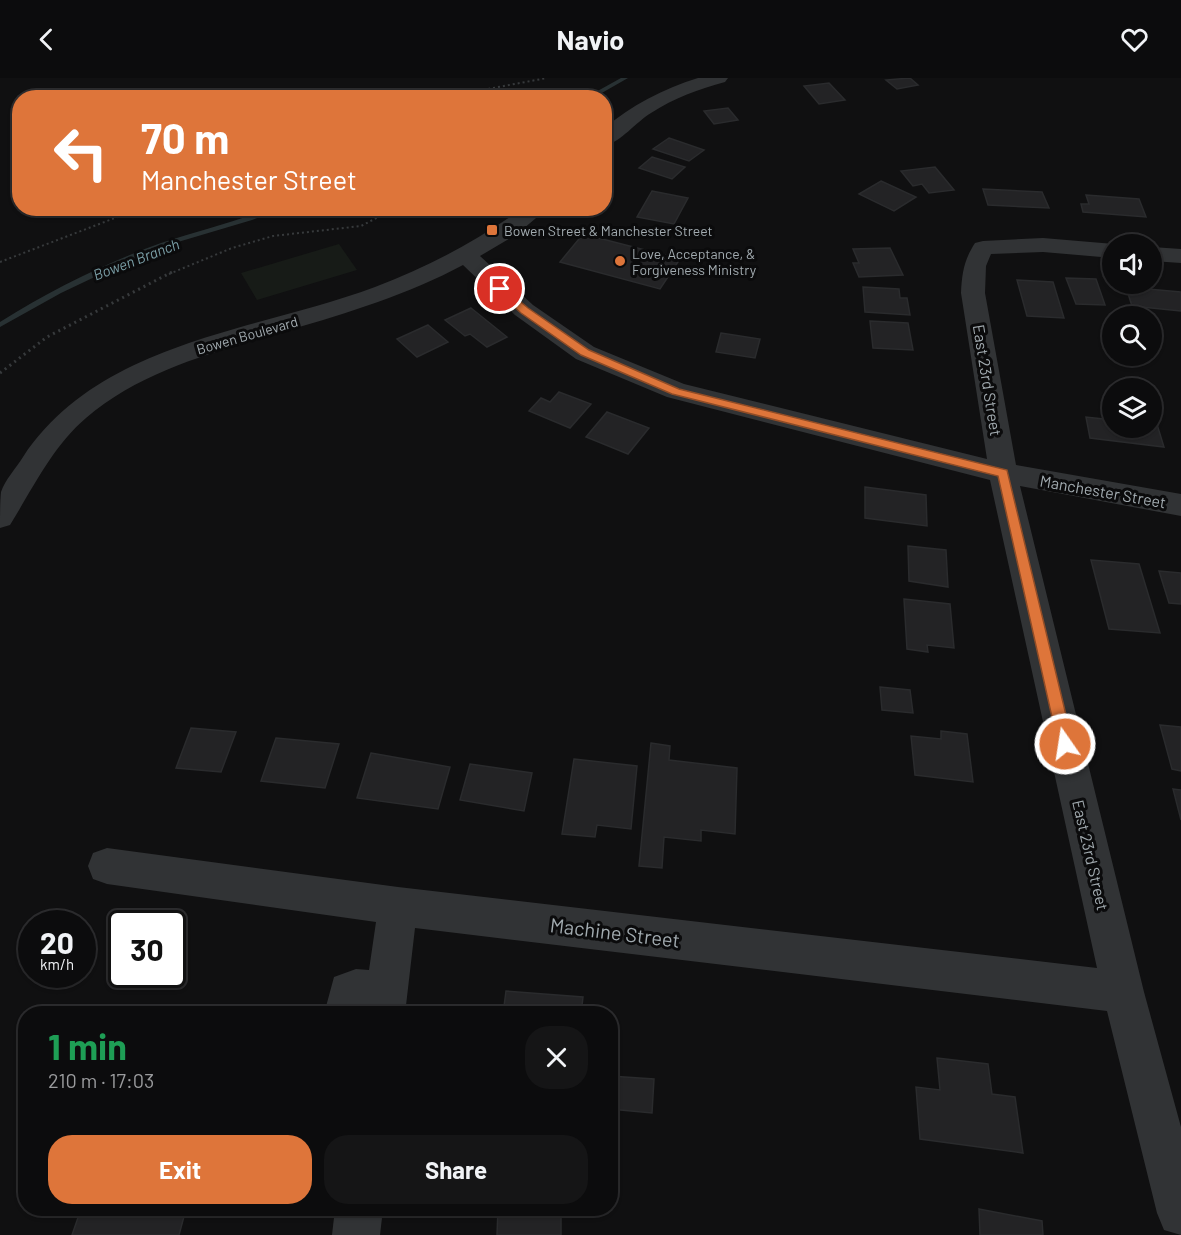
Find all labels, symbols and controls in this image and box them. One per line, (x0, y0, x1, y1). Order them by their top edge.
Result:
icon: back (30, 23, 63, 56)
text: Navio (557, 23, 624, 55)
icon: heart (1118, 23, 1151, 56)
text: 70 m (141, 112, 229, 162)
icon: left (42, 114, 120, 192)
text: Manchester Street (141, 163, 357, 195)
place label: Bowen Street & Manchester Street (504, 222, 713, 239)
marker: Bowen Street & Manchester Street (485, 223, 499, 237)
water label: Bowen Branch (90, 234, 182, 284)
map controls (1102, 234, 1162, 438)
button: sound (1102, 234, 1162, 294)
place label: Love, Acceptance, & Forgiveness Ministry (632, 245, 757, 278)
marker: Love, Acceptance, & Forgiveness Ministry (613, 254, 627, 268)
pin (474, 263, 525, 314)
icon: arrive (483, 272, 516, 305)
button: search (1102, 306, 1162, 366)
street label: Bowen Boulevard (194, 312, 300, 358)
street label: East 23rd Street (970, 323, 1006, 437)
button: layers (1102, 378, 1162, 438)
street label: Manchester Street (1038, 471, 1168, 511)
position arrow (1033, 712, 1097, 776)
street label: East 23rd Street (1069, 798, 1113, 912)
speed limit sign: 30 (108, 910, 186, 988)
street label: Machine Street (549, 912, 681, 952)
text: 20 (40, 924, 74, 960)
text: km/h (40, 955, 74, 973)
text: 1 min (48, 1024, 127, 1067)
button: close (525, 1026, 588, 1089)
text: 210 m · 17:03 (48, 1068, 154, 1092)
button: Exit (48, 1135, 312, 1204)
button: Share (324, 1135, 588, 1204)

